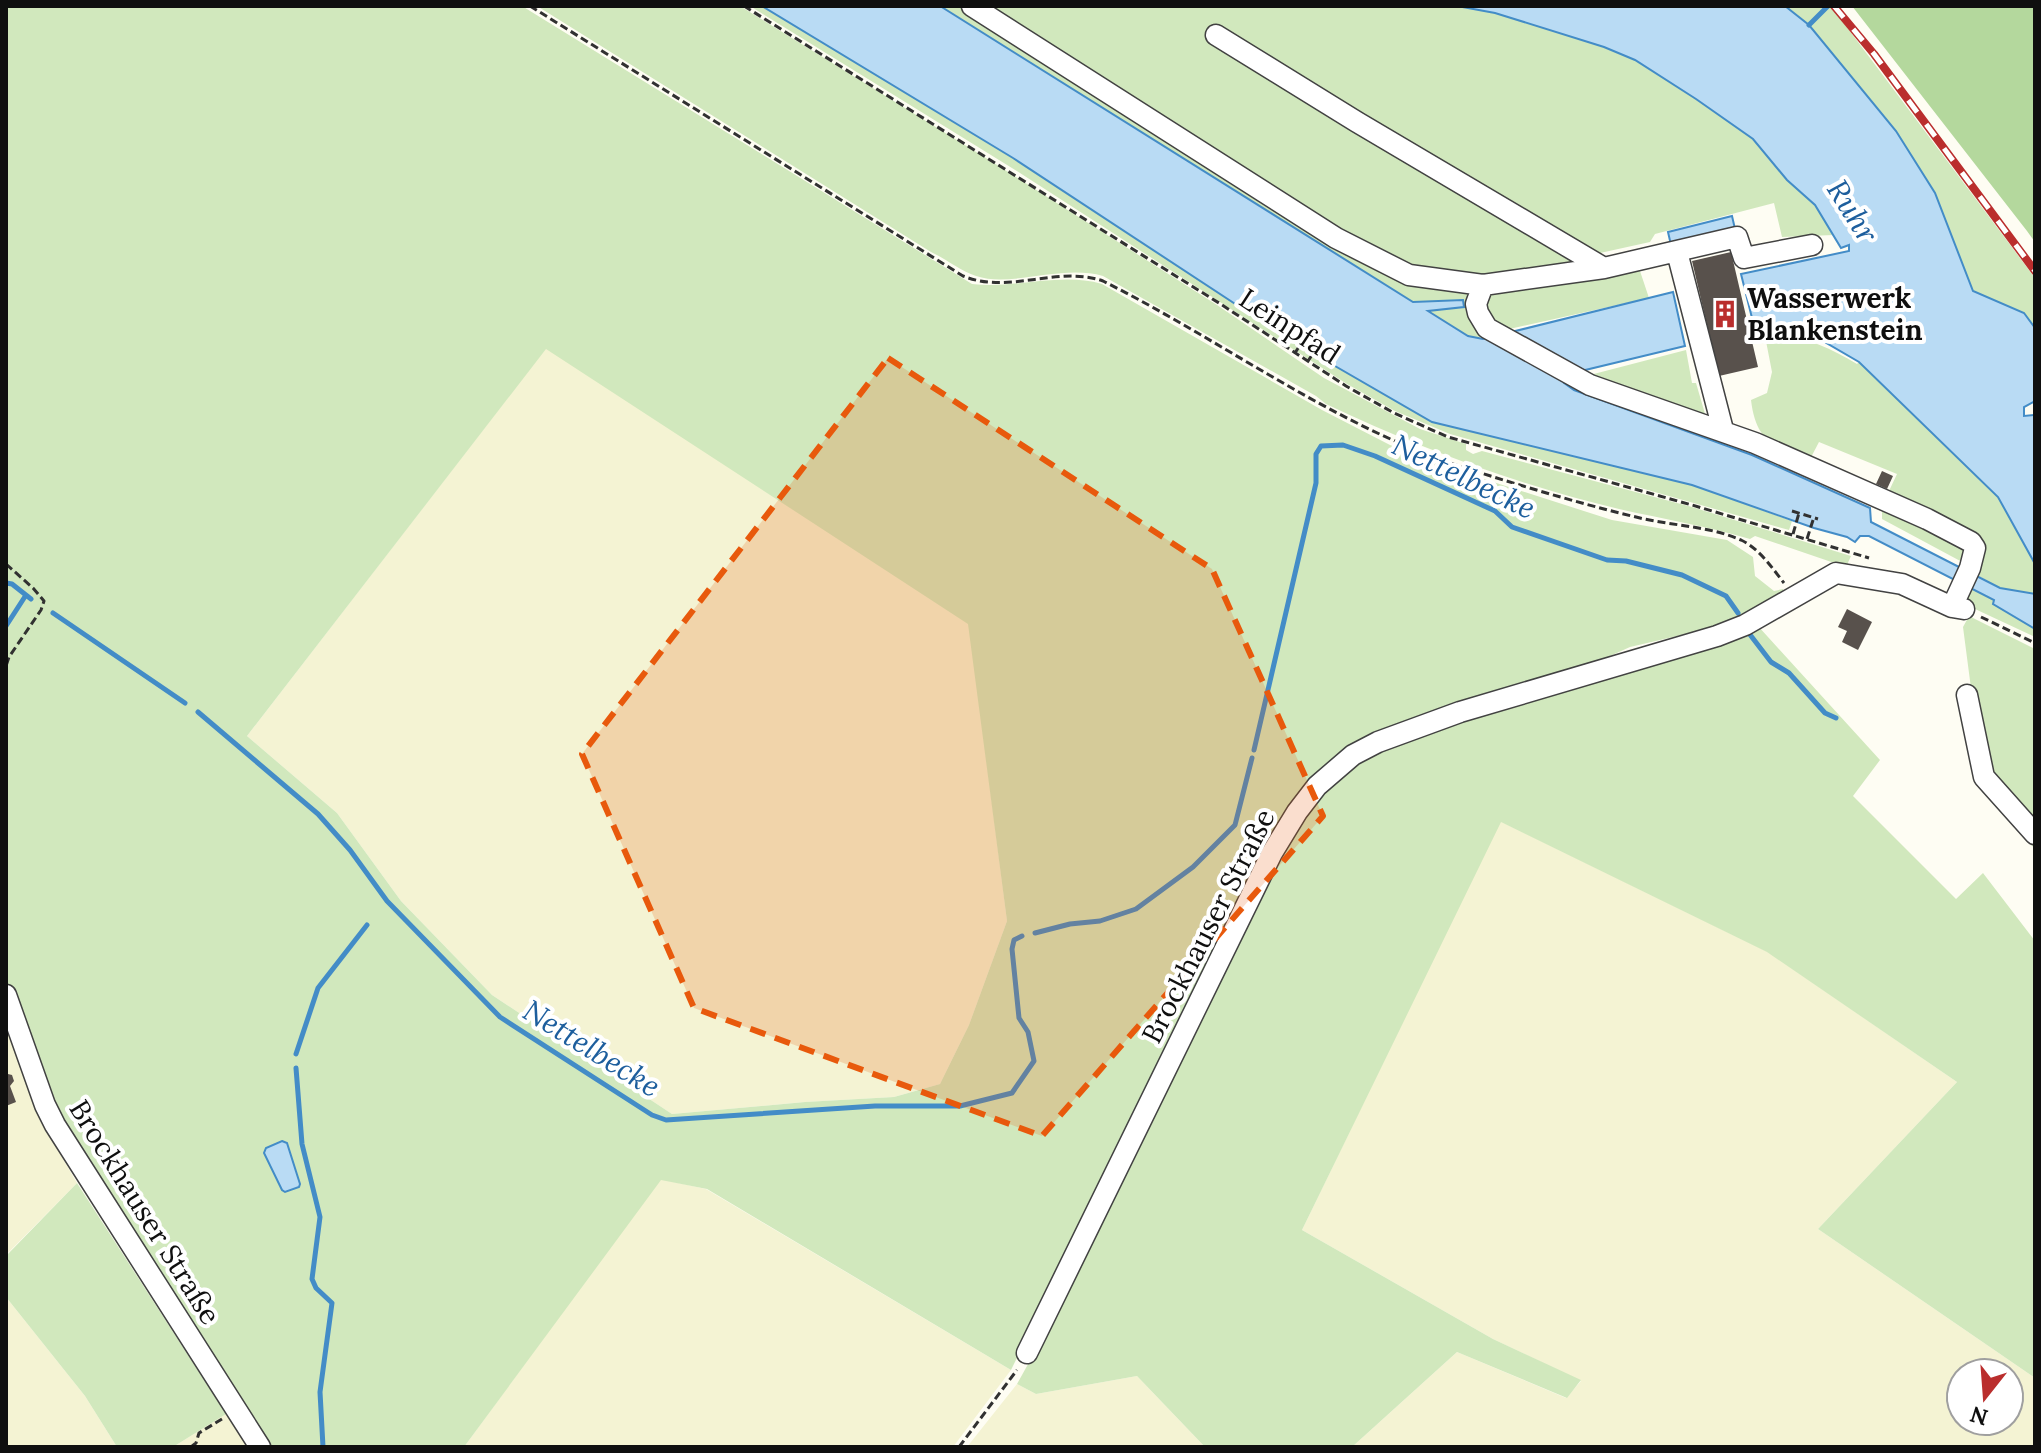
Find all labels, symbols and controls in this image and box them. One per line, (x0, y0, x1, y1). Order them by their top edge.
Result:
water label: Ruhr (1819, 172, 1887, 250)
street label: Leinpfad (1233, 280, 1347, 372)
place label: Wasserwerk Blankenstein (1747, 280, 1923, 348)
building icon: Wasserwerk Blankenstein (1710, 299, 1740, 329)
water label: Nettelbecke (1386, 425, 1542, 527)
street label: Brockhauser Straße (1133, 803, 1283, 1049)
water label: Nettelbecke (516, 991, 668, 1105)
street label: Brockhauser Straße (61, 1093, 229, 1331)
north arrow (1945, 1357, 2025, 1437)
text: N (1967, 1400, 1991, 1432)

